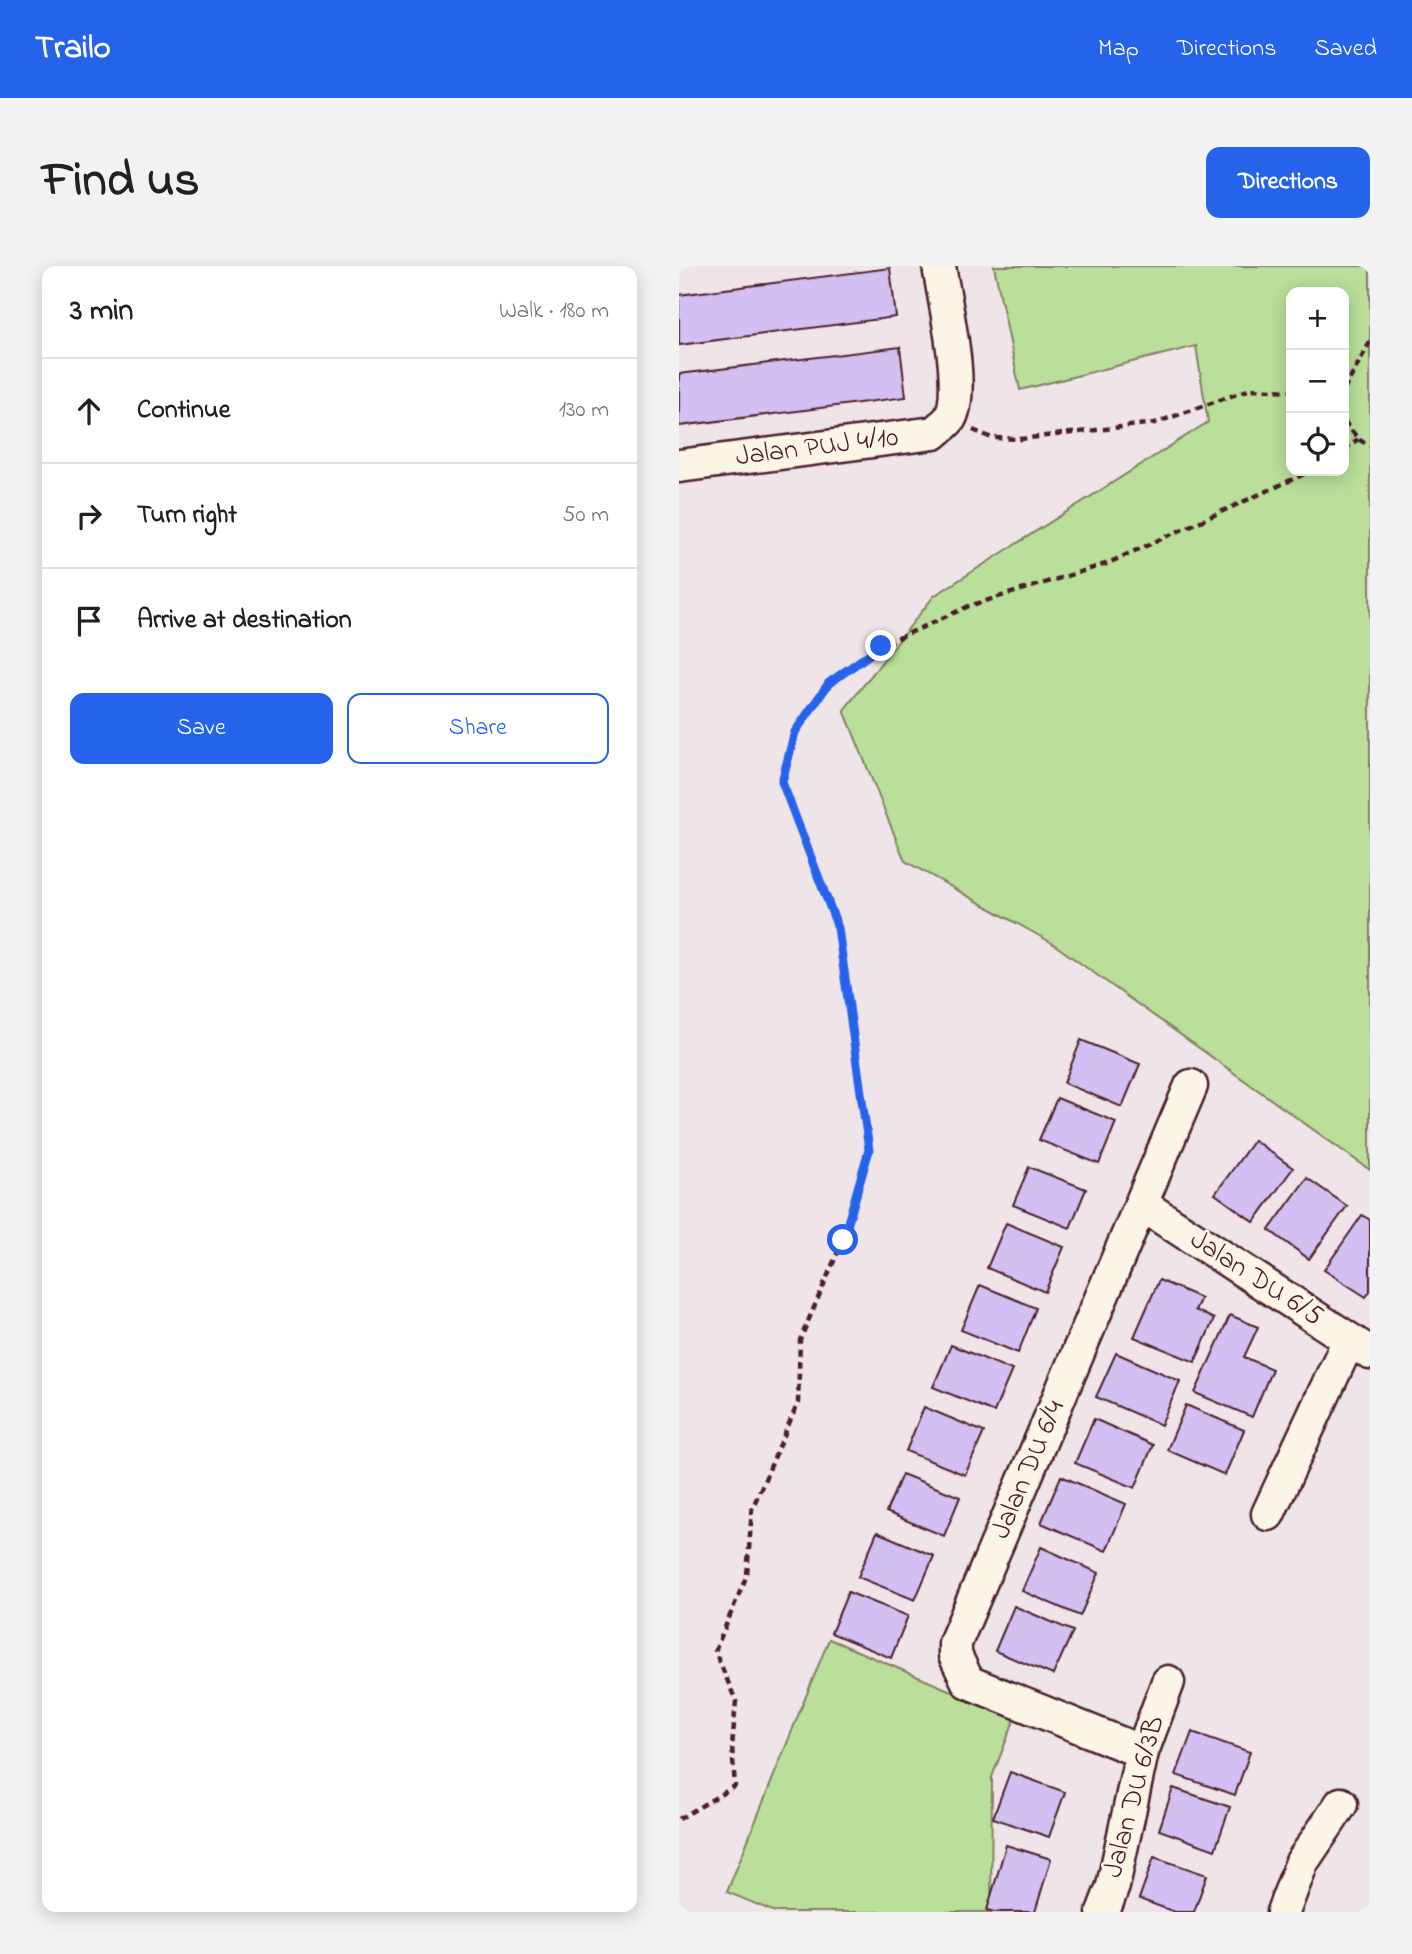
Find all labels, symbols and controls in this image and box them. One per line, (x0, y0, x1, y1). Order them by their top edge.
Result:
text: Trailo (35, 25, 111, 73)
text: Map (1098, 32, 1139, 67)
text: Directions (1177, 32, 1276, 67)
text: Saved (1314, 32, 1377, 67)
text: Find us (42, 146, 199, 218)
button: Directions (1206, 147, 1370, 218)
map controls (1286, 287, 1349, 476)
button: + (1286, 287, 1349, 350)
text: 3 min (70, 290, 133, 334)
text: Walk · 180 m (499, 295, 609, 328)
button: − (1286, 350, 1349, 413)
icon: ahead (70, 392, 108, 430)
text: Continue (137, 392, 230, 430)
text: 130 m (559, 394, 609, 427)
button: locate (1286, 413, 1349, 476)
street label: Jalan PUJ 4/10 (733, 418, 901, 478)
icon: right (70, 497, 108, 535)
text: Turn right (137, 497, 237, 535)
text: 50 m (562, 499, 609, 532)
icon: arrive (70, 602, 108, 640)
text: Arrive at destination (137, 602, 352, 640)
route end (865, 630, 896, 661)
button: Save (70, 693, 333, 764)
button: Share (347, 693, 609, 764)
street label: Jalan DU 6/5 (1181, 1220, 1331, 1338)
route start (827, 1224, 858, 1255)
street label: Jalan DU 6/4 (981, 1394, 1077, 1546)
street label: Jalan DU 6/3B (1094, 1711, 1176, 1883)

